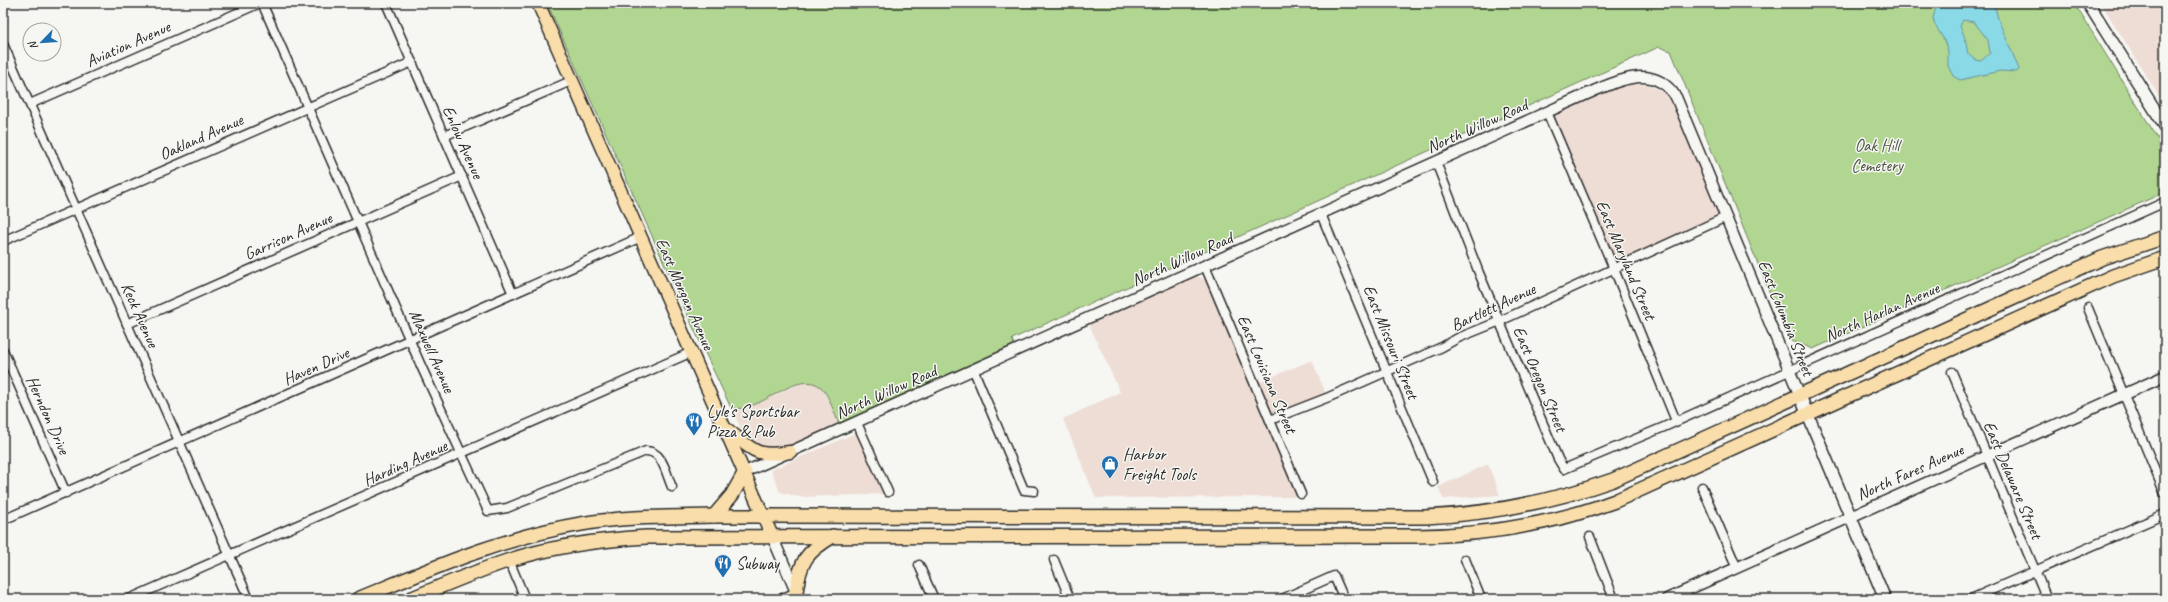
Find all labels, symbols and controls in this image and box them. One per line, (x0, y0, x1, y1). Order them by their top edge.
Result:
street label: Aviation Avenue (83, 16, 175, 72)
north arrow (22, 22, 62, 62)
text: N (24, 38, 41, 52)
street label: North Willow Road (1423, 93, 1533, 158)
street label: Enlow Avenue (438, 102, 489, 183)
street label: Oakland Avenue (156, 109, 247, 165)
park label: Oak Hill Cemetery (1851, 135, 1904, 176)
street label: East Maryland Street (1591, 197, 1662, 325)
street label: Garrison Avenue (241, 207, 336, 265)
street label: North Willow Road (1128, 226, 1238, 291)
street label: East Morgan Avenue (651, 235, 720, 355)
street label: East Columbia Street (1753, 257, 1820, 381)
street label: North Harlan Avenue (1822, 277, 1944, 347)
street label: Bartlett Avenue (1447, 278, 1540, 336)
street label: Keck Avenue (116, 279, 164, 352)
street label: East Missouri Street (1359, 282, 1424, 404)
street label: Maxwell Avenue (404, 306, 460, 397)
street label: East Louisiana Street (1233, 312, 1302, 439)
street label: East Oregon Street (1508, 323, 1573, 437)
street label: Haven Drive (280, 342, 354, 390)
street label: North Willow Road (832, 359, 942, 424)
street label: Herndon Drive (21, 373, 75, 459)
place label: Lyle's Sportsbar Pizza & Pub (707, 401, 800, 442)
restaurant icon: Lyle's Sportsbar Pizza & Pub (684, 411, 704, 436)
street label: East Delaware Street (1979, 418, 2048, 544)
street label: Harding Avenue (360, 435, 452, 491)
street label: North Fares Avenue (1853, 438, 1968, 505)
place label: Harbor Freight Tools (1123, 444, 1198, 485)
shop icon: Harbor Freight Tools (1100, 454, 1120, 479)
restaurant icon: Subway (713, 553, 733, 578)
place label: Subway (736, 553, 780, 574)

